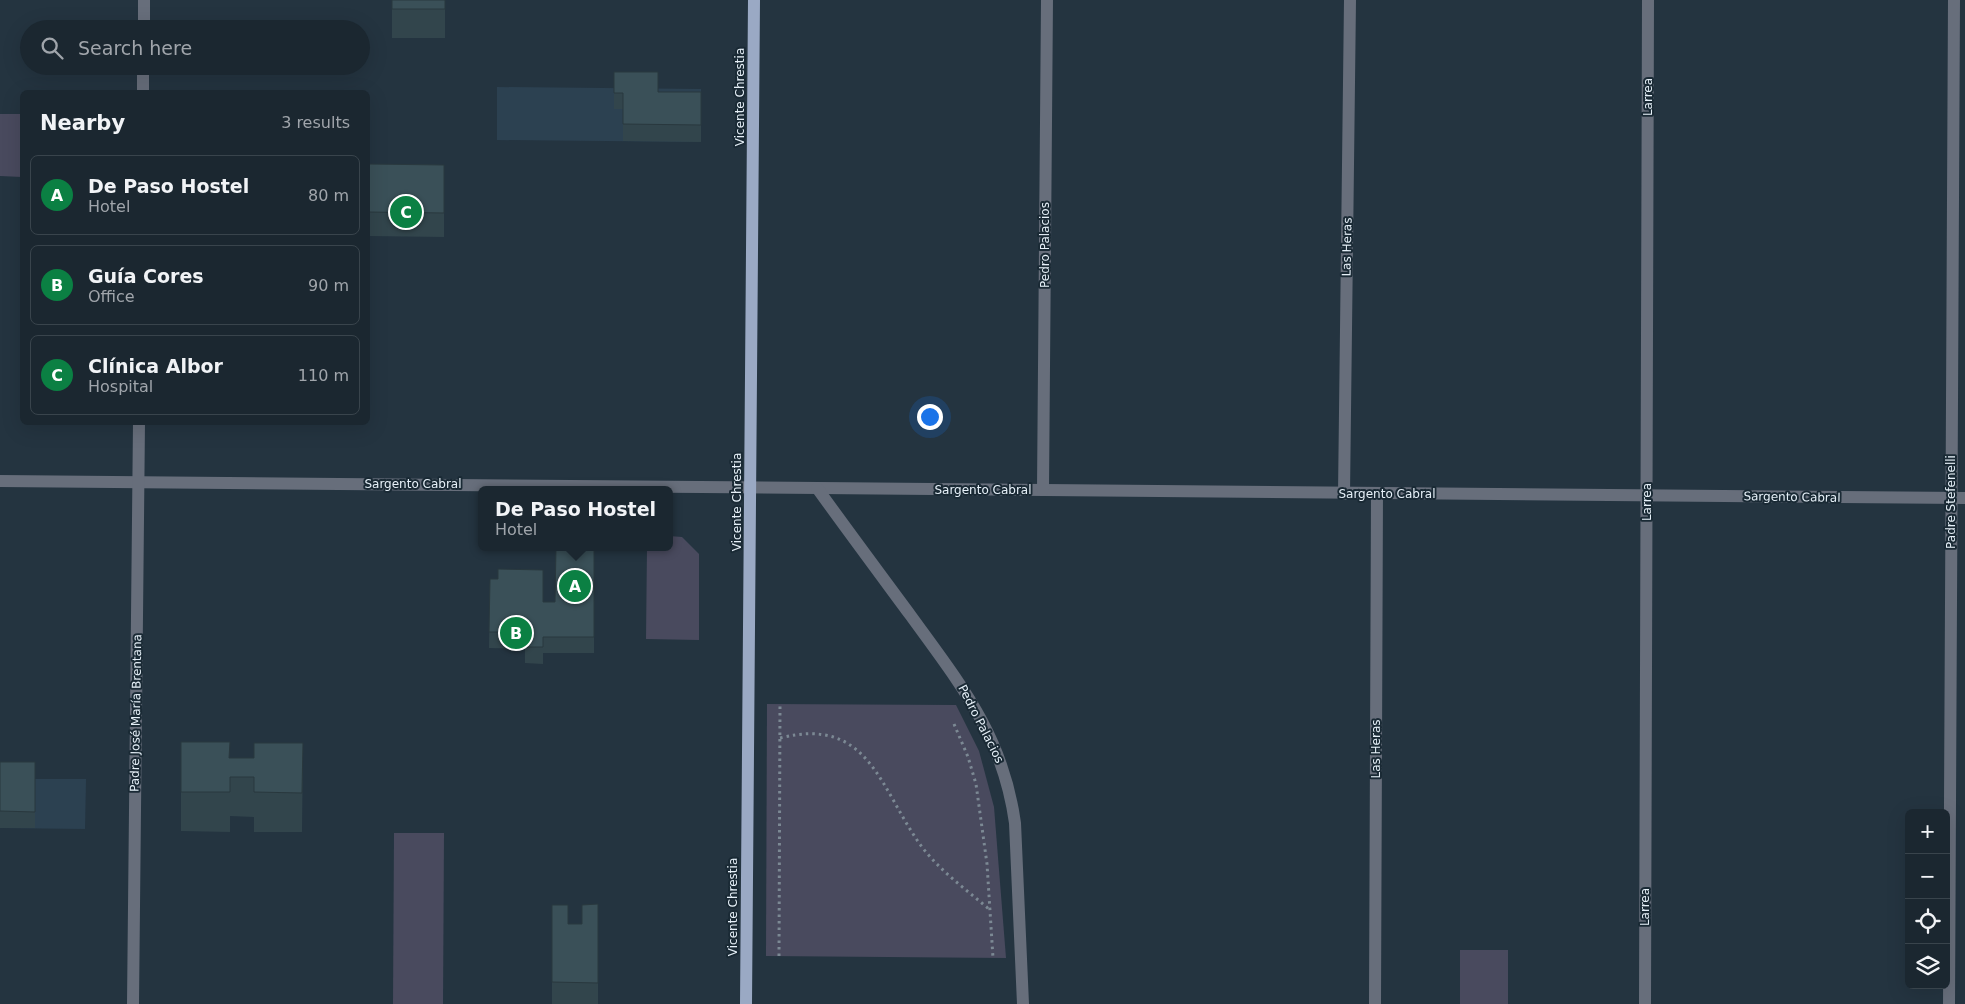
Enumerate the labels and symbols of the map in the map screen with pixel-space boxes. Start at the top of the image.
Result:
street label: Vicente Chrestia [733,48,747,146]
street label: Larrea [1641,78,1655,116]
pin: C [390,193,422,231]
street label: Pedro Palacios [1038,202,1052,288]
street label: Las Heras [1339,217,1355,277]
your location [917,404,943,430]
street label: Vicente Chrestia [730,453,744,551]
street label: Padre Stefenelli [1944,455,1958,549]
street label: Sargento Cabral [364,477,462,491]
street label: Sargento Cabral [934,483,1032,497]
street label: Larrea [1640,483,1654,521]
street label: Sargento Cabral [1338,487,1436,501]
street label: Sargento Cabral [1743,489,1841,505]
pin: A [559,567,591,605]
pin: B [500,614,532,652]
street label: Padre José María Brentana [128,634,144,792]
street label: Pedro Palacios [955,683,1007,765]
street label: Las Heras [1369,719,1383,779]
street label: Vicente Chrestia [726,858,740,956]
street label: Larrea [1638,888,1652,926]

